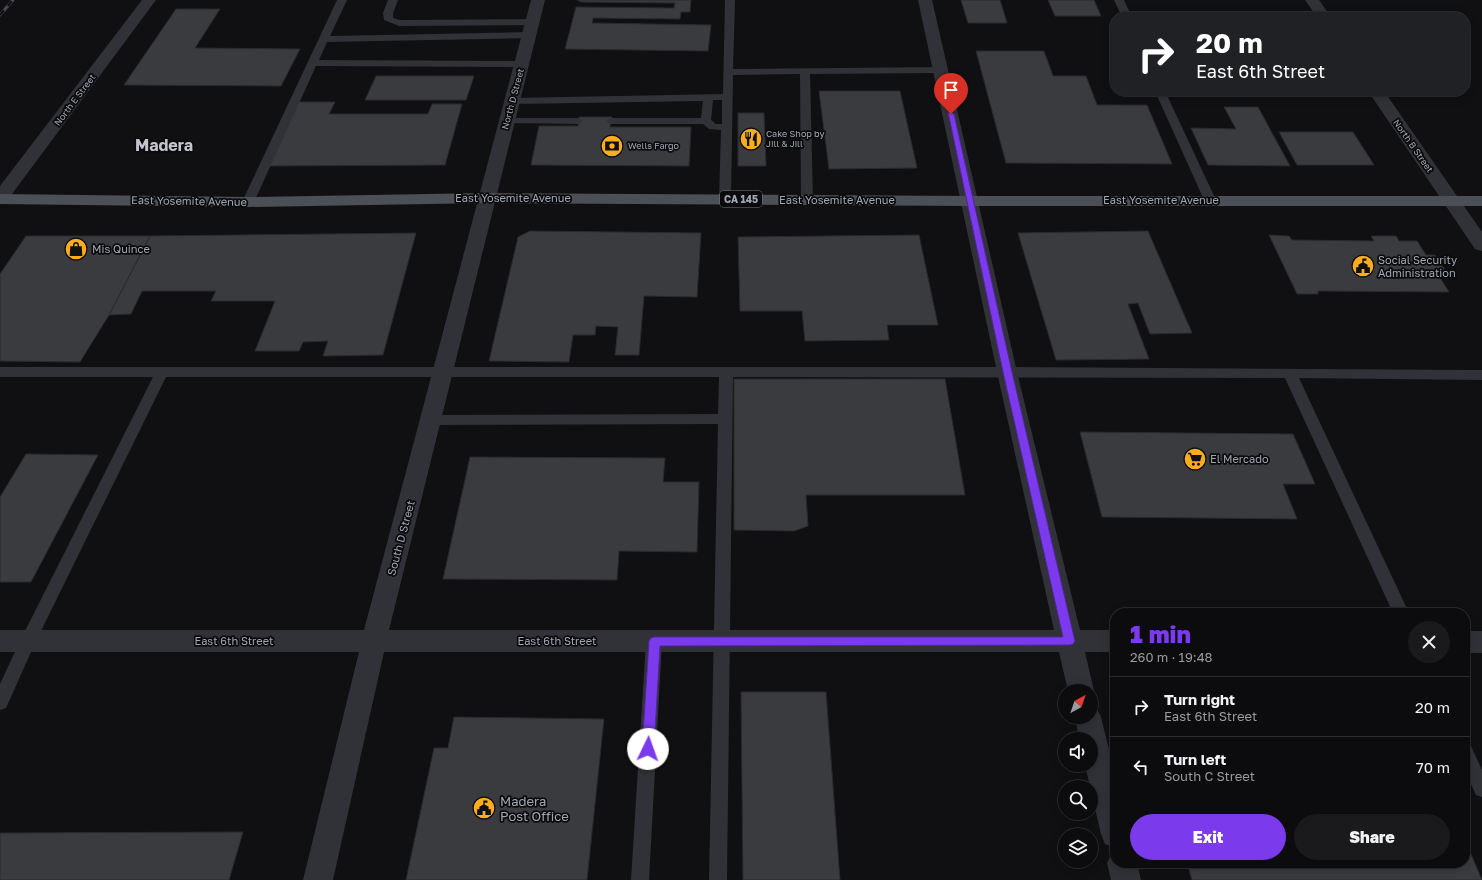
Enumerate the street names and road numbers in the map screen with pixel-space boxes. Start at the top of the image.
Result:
street label: North D Street [499,67,526,130]
street label: North E Street [52,71,98,128]
street label: North B Street [1391,117,1436,175]
street label: East Yosemite Avenue [455,191,571,204]
road number: CA 145 [720,191,762,207]
street label: East Yosemite Avenue [131,193,247,208]
street label: East Yosemite Avenue [779,193,895,206]
street label: East Yosemite Avenue [1103,193,1219,206]
street label: South D Street [384,499,417,577]
street label: East 6th Street [195,634,273,647]
street label: East 6th Street [518,634,596,647]

